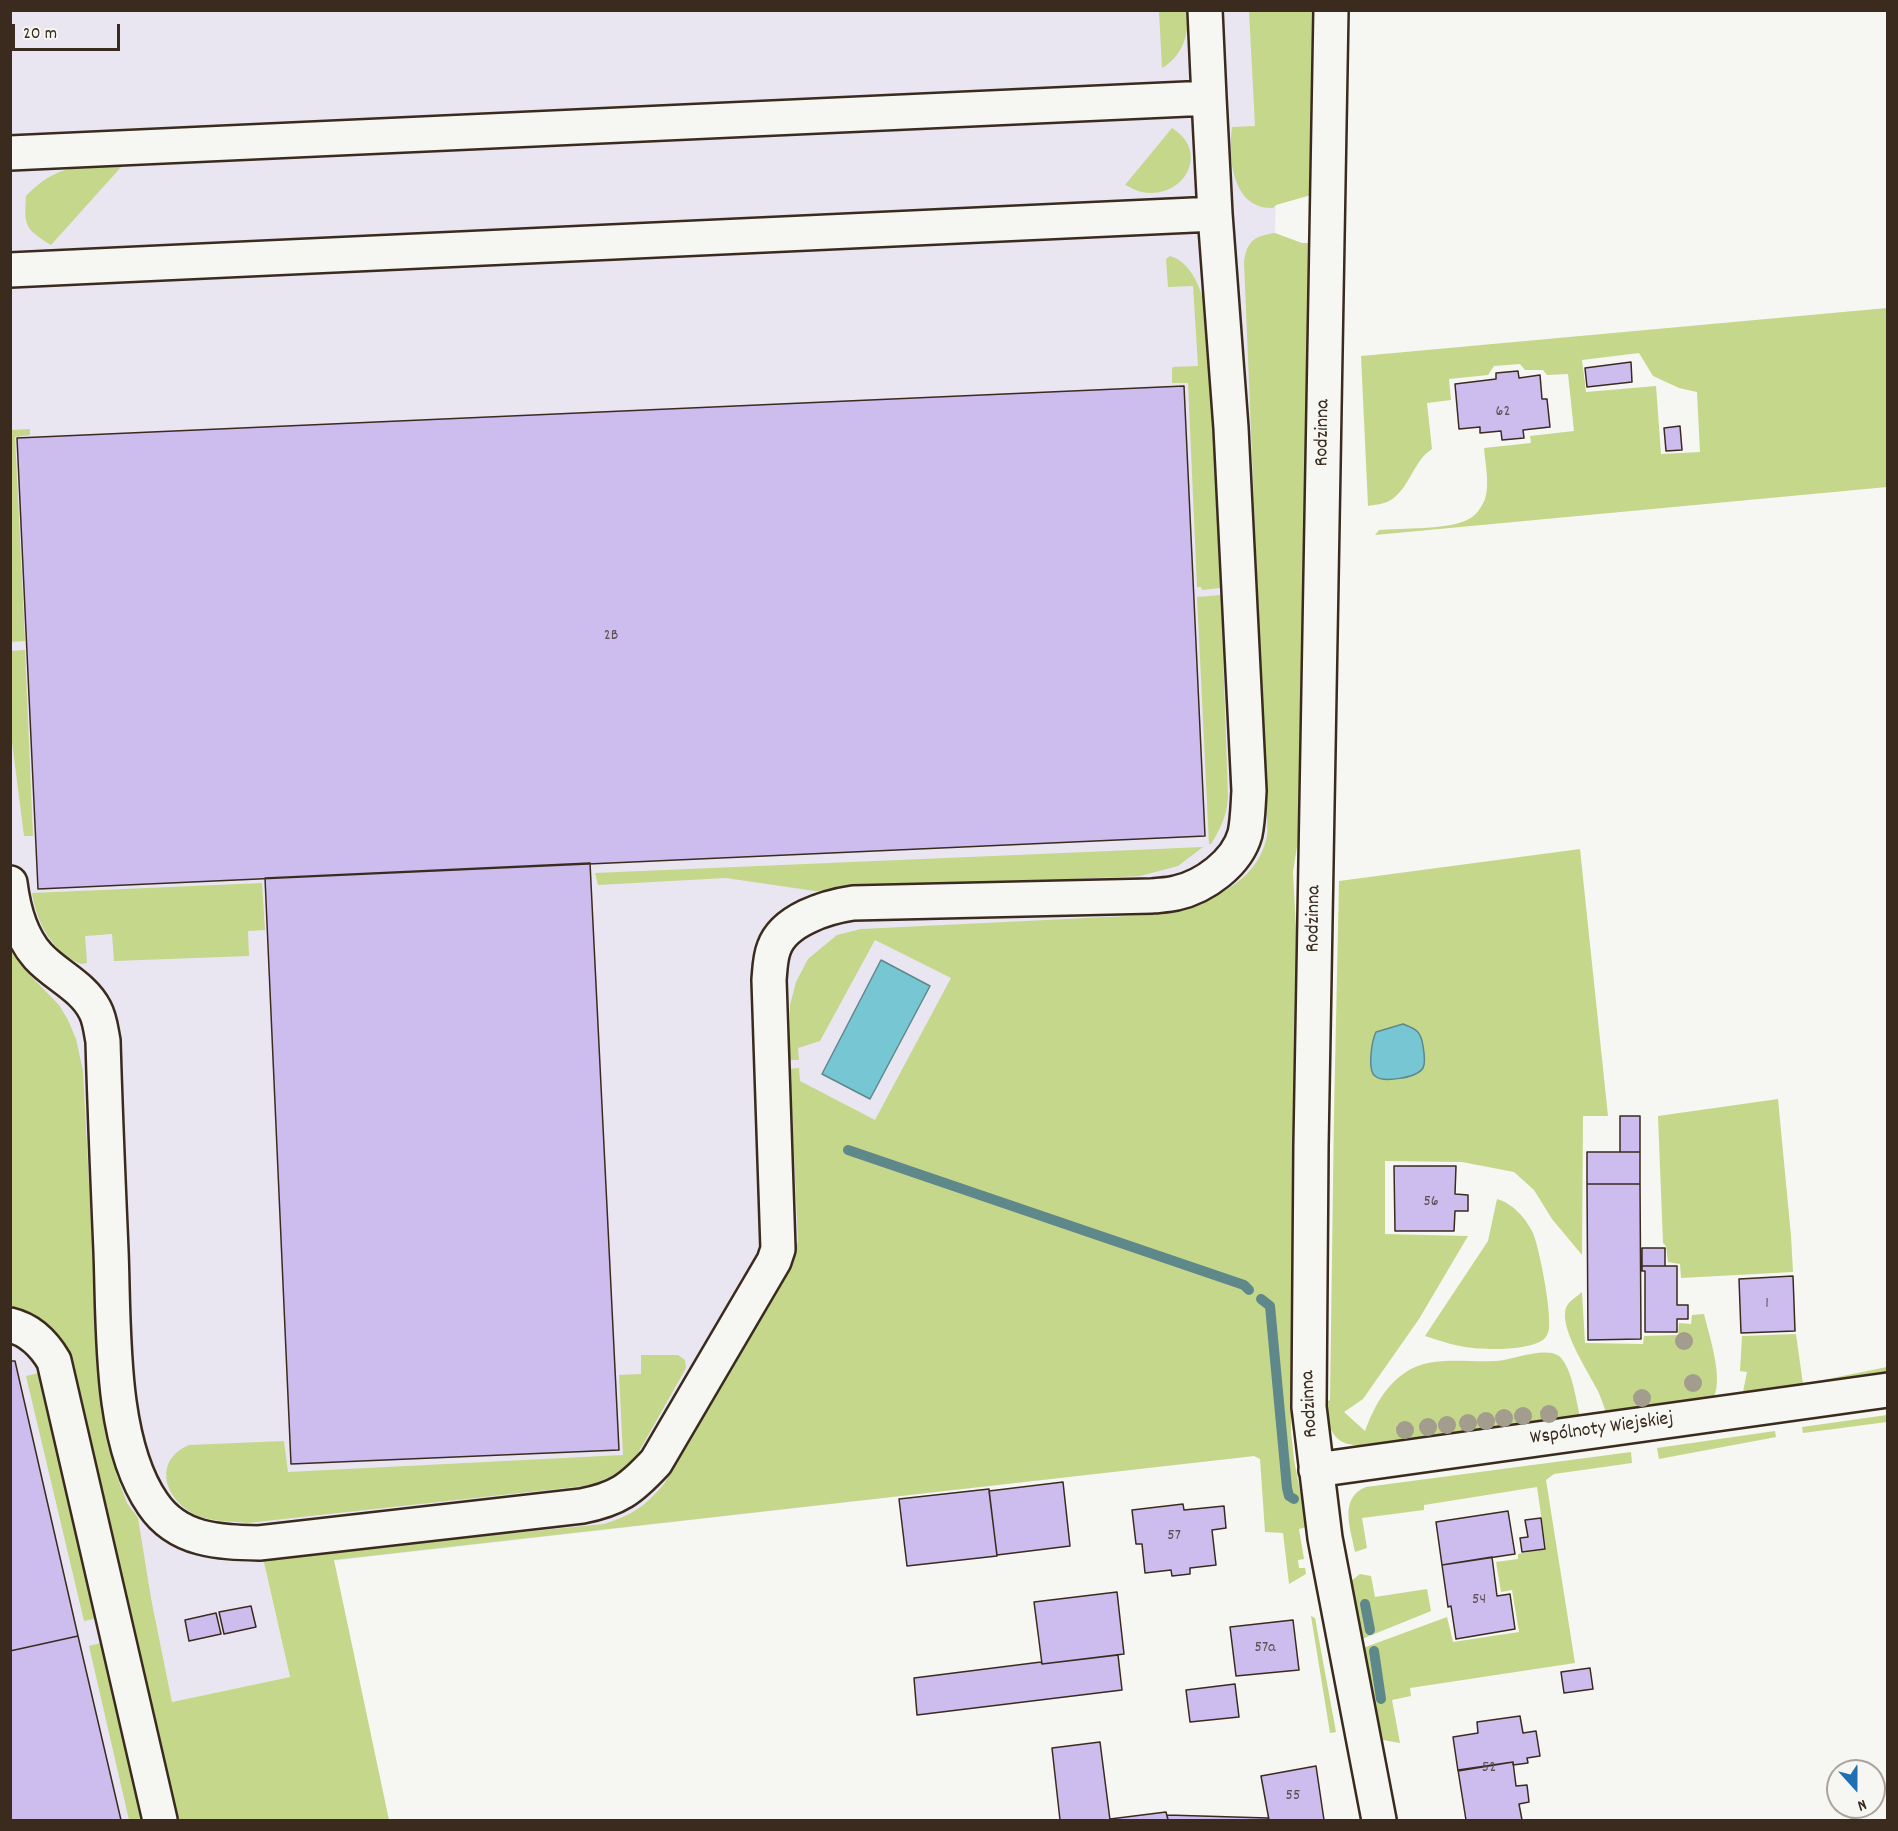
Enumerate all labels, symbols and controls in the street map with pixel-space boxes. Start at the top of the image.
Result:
scale bar [15,12,123,50]
text: 20 m [23,22,57,47]
street label: Rodzinna [1311,399,1337,467]
house number: 62 [1496,403,1510,423]
house number: 2B [604,627,618,647]
street label: Rodzinna [1302,885,1328,953]
house number: 56 [1423,1193,1439,1213]
house number: 1 [1765,1295,1769,1315]
street label: Rodzinna [1297,1370,1325,1438]
street label: Wspólnoty Wiejskiej [1529,1408,1675,1452]
house number: 57 [1167,1527,1181,1547]
house number: 54 [1472,1591,1486,1611]
house number: 57a [1254,1639,1276,1659]
house number: 52 [1482,1759,1496,1779]
north arrow [1826,1759,1886,1819]
house number: 55 [1286,1787,1300,1807]
text: N [1854,1792,1870,1817]

